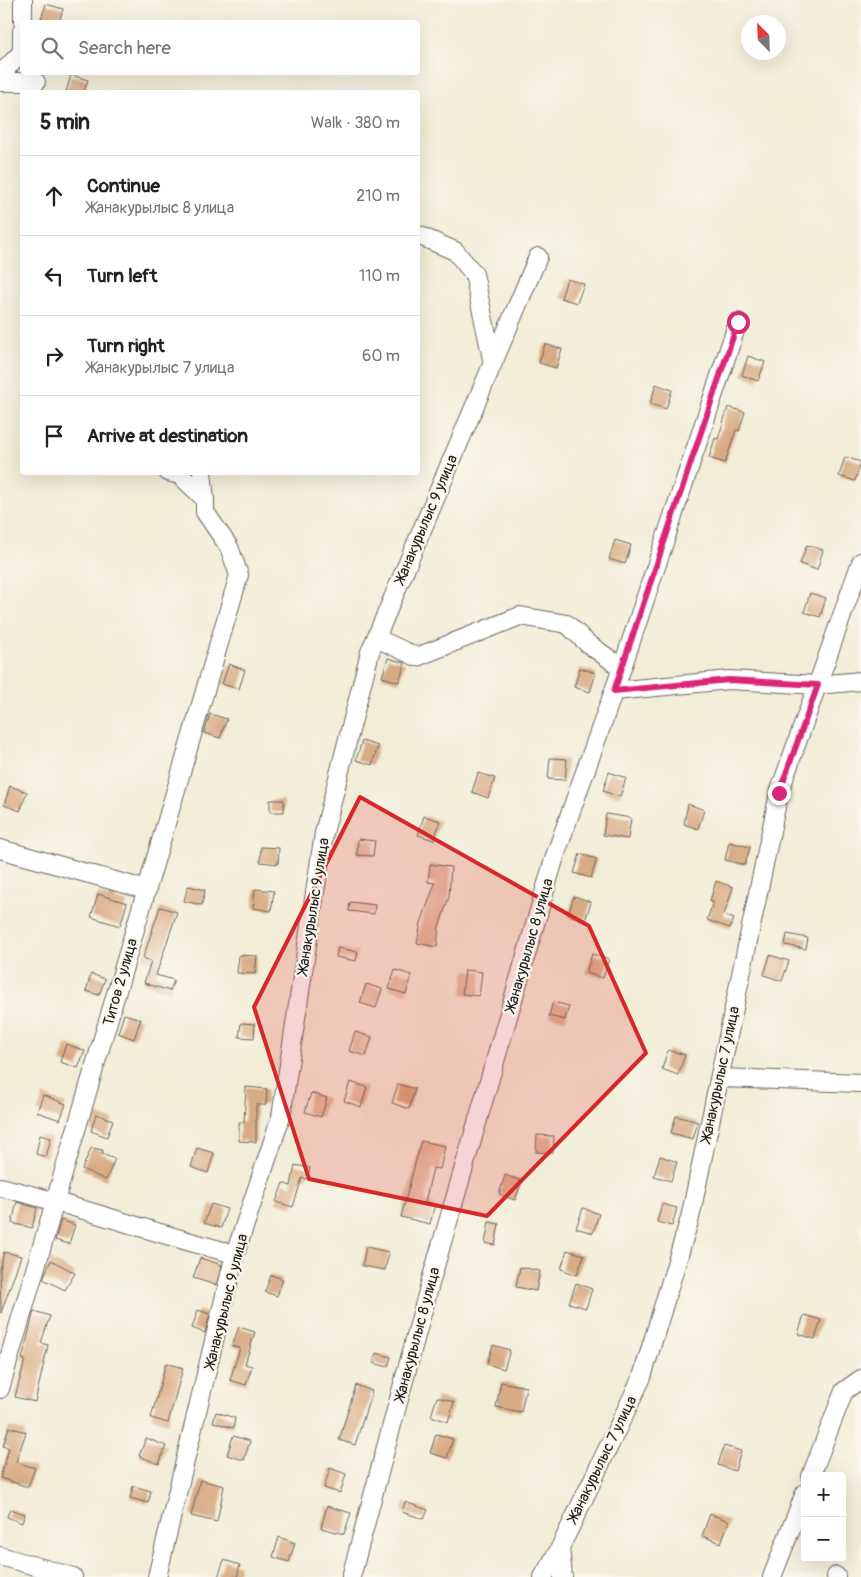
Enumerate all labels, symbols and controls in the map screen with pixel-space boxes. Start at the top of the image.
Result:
north arrow [741,15,786,60]
search box [20,20,420,75]
icon: search [38,34,66,62]
text: Search here [78,36,171,60]
text: 5 min [40,109,90,136]
text: Walk · 380 m [311,113,400,133]
text: Continue [87,174,160,198]
icon: ahead [40,182,68,210]
text: 210 m [356,186,400,206]
text: Жанакурылыс 8 улица [87,198,234,218]
icon: left [40,262,68,290]
text: Turn left [87,264,157,288]
text: 110 m [359,266,400,286]
route start [727,311,750,334]
text: Turn right [87,334,165,358]
icon: right [40,342,68,370]
text: 60 m [362,346,400,366]
text: Жанакурылыс 7 улица [87,358,234,378]
icon: arrive [40,422,68,450]
text: Arrive at destination [87,424,248,448]
street label: Жанакурылыс 9 улица [390,452,462,588]
route end [768,782,791,805]
street label: Жанакурылыс 9 улица [293,836,334,978]
street label: Жанакурылыс 8 улица [501,876,558,1016]
street label: Титов 2 улица [99,936,142,1028]
street label: Жанакурылыс 7 улица [696,1004,744,1146]
street label: Жанакурылыс 9 улица [200,1232,252,1372]
street label: Жанакурылыс 8 улица [390,1265,445,1405]
street label: Жанакурылыс 7 улица [563,1393,641,1527]
map controls [801,1472,846,1562]
button: + [801,1472,846,1517]
button: − [801,1517,846,1562]

